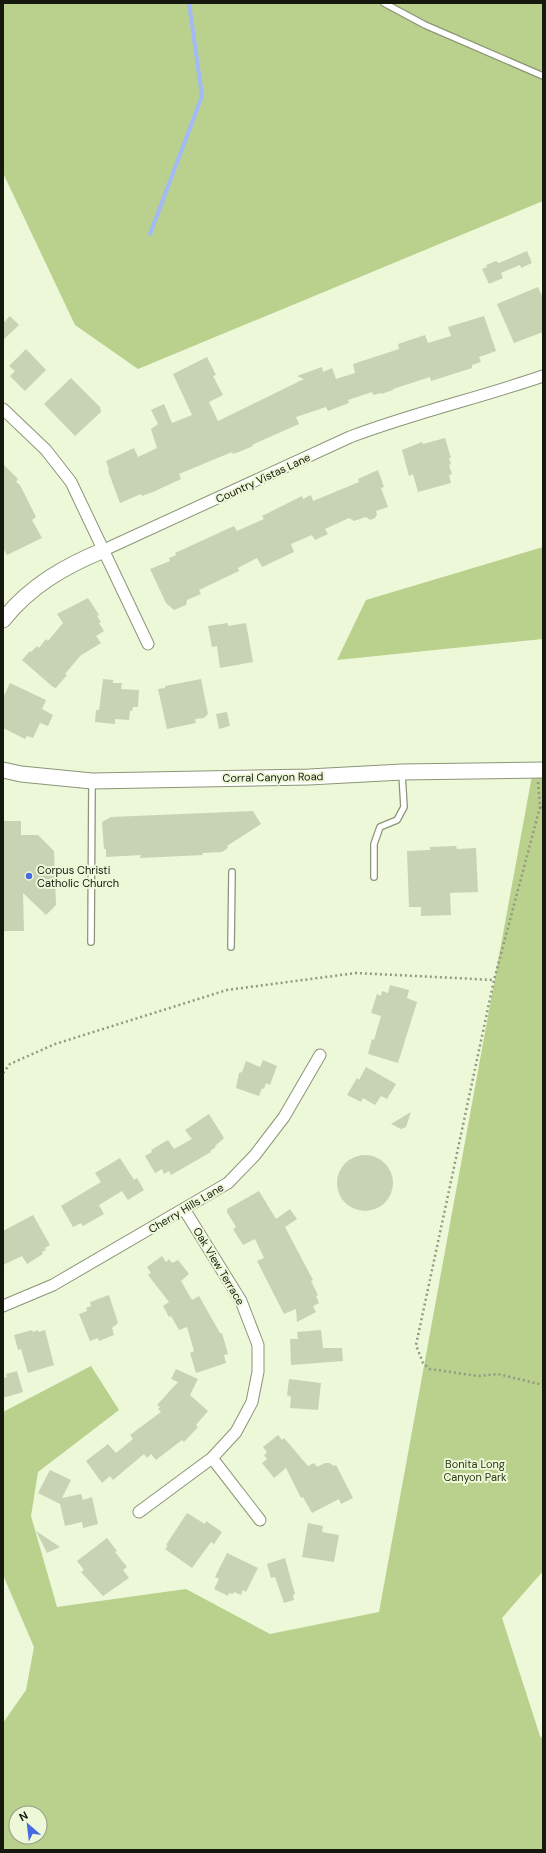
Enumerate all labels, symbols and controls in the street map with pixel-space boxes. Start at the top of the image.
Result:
street label: Country Vistas Lane [213,450,313,506]
street label: Corral Canyon Road [222,769,324,785]
place label: Corpus Christi Catholic Church [37,863,119,890]
marker: Corpus Christi Catholic Church [24,871,34,881]
street label: Cherry Hills Lane [146,1180,226,1236]
street label: Oak View Terrace [190,1224,248,1308]
park label: Bonita Long Canyon Park [443,1457,507,1484]
north arrow [8,1805,48,1845]
text: N [16,1808,30,1824]

